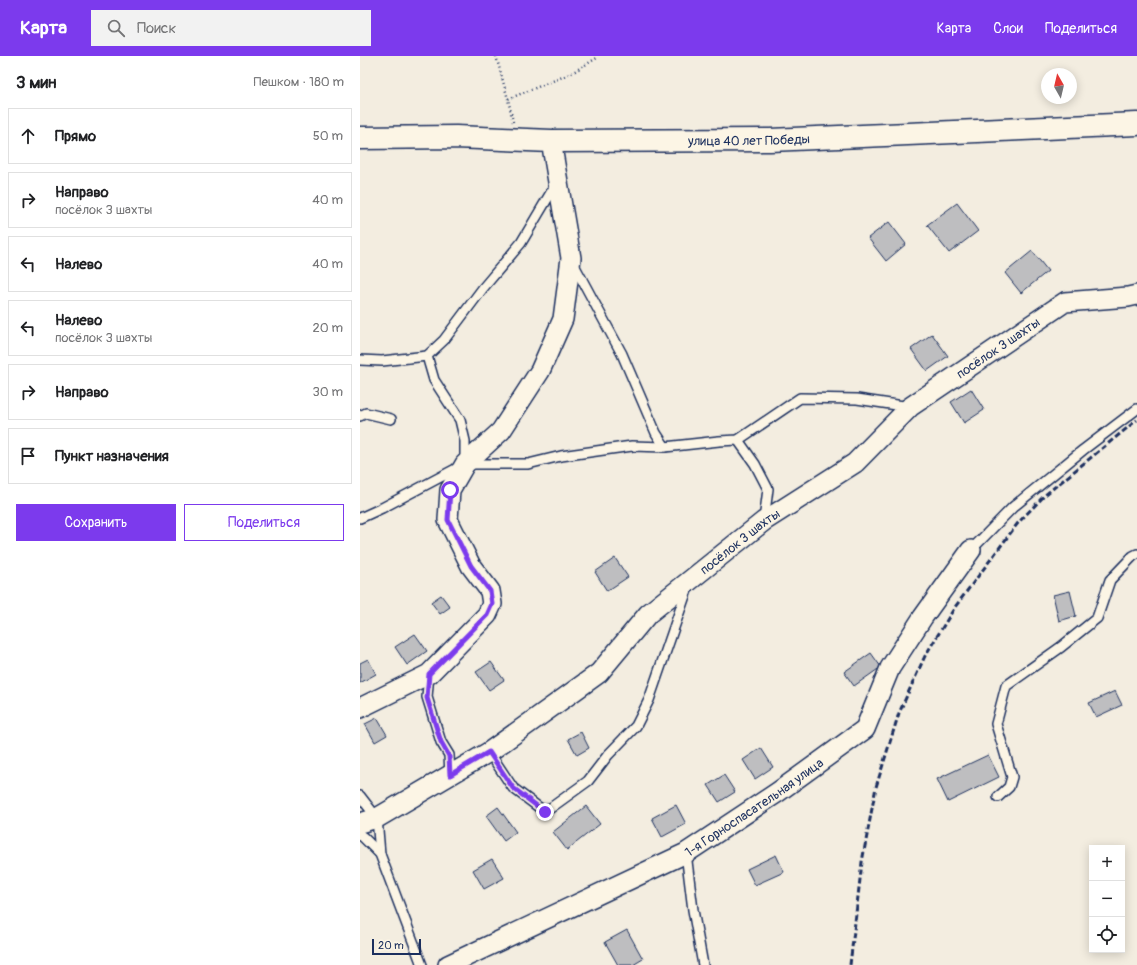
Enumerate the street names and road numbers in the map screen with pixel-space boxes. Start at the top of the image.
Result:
street label: улица 40 лет Победы [687,131,810,149]
street label: посёлок 3 шахты [954,314,1043,382]
street label: посёлок 3 шахты [697,506,783,578]
street label: 1-я Горноспасательная улица [682,755,827,861]

